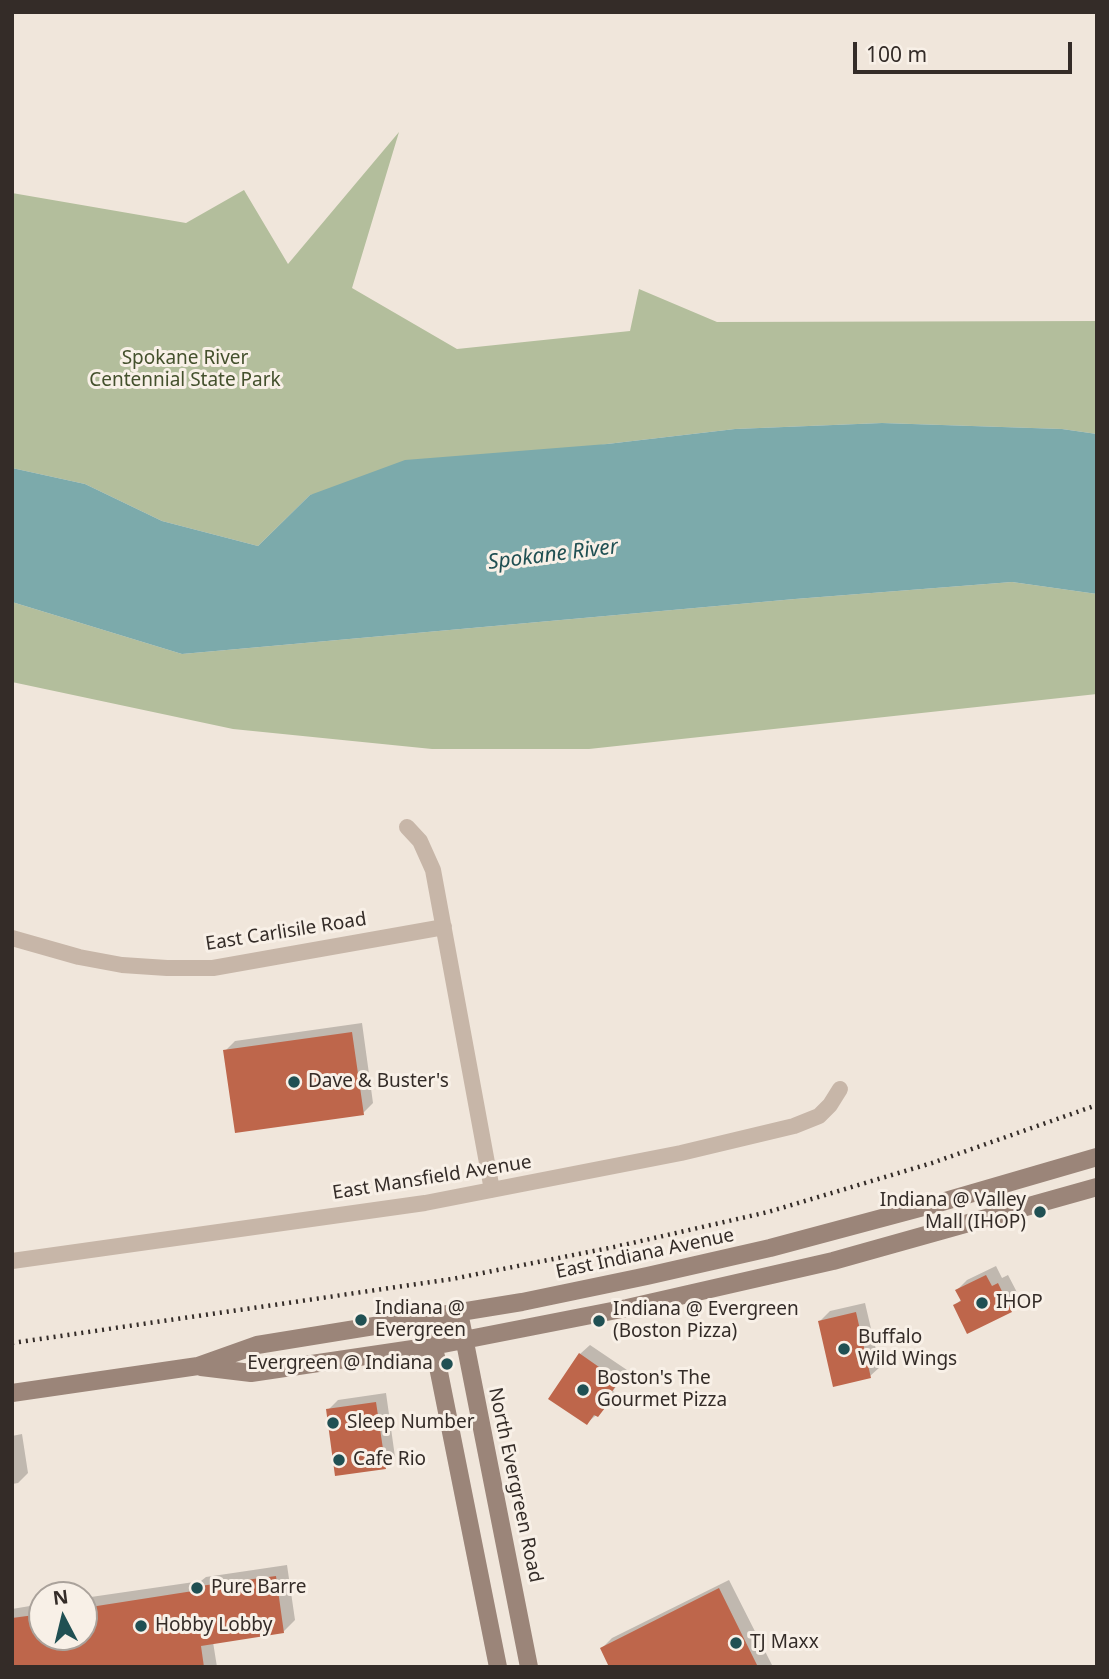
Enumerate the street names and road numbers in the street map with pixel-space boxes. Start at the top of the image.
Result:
street label: East Carlisile Road [204,908,368,956]
street label: East Mansfield Avenue [331,1151,533,1205]
street label: East Indiana Avenue [554,1224,736,1284]
street label: North Evergreen Road [483,1385,547,1585]

